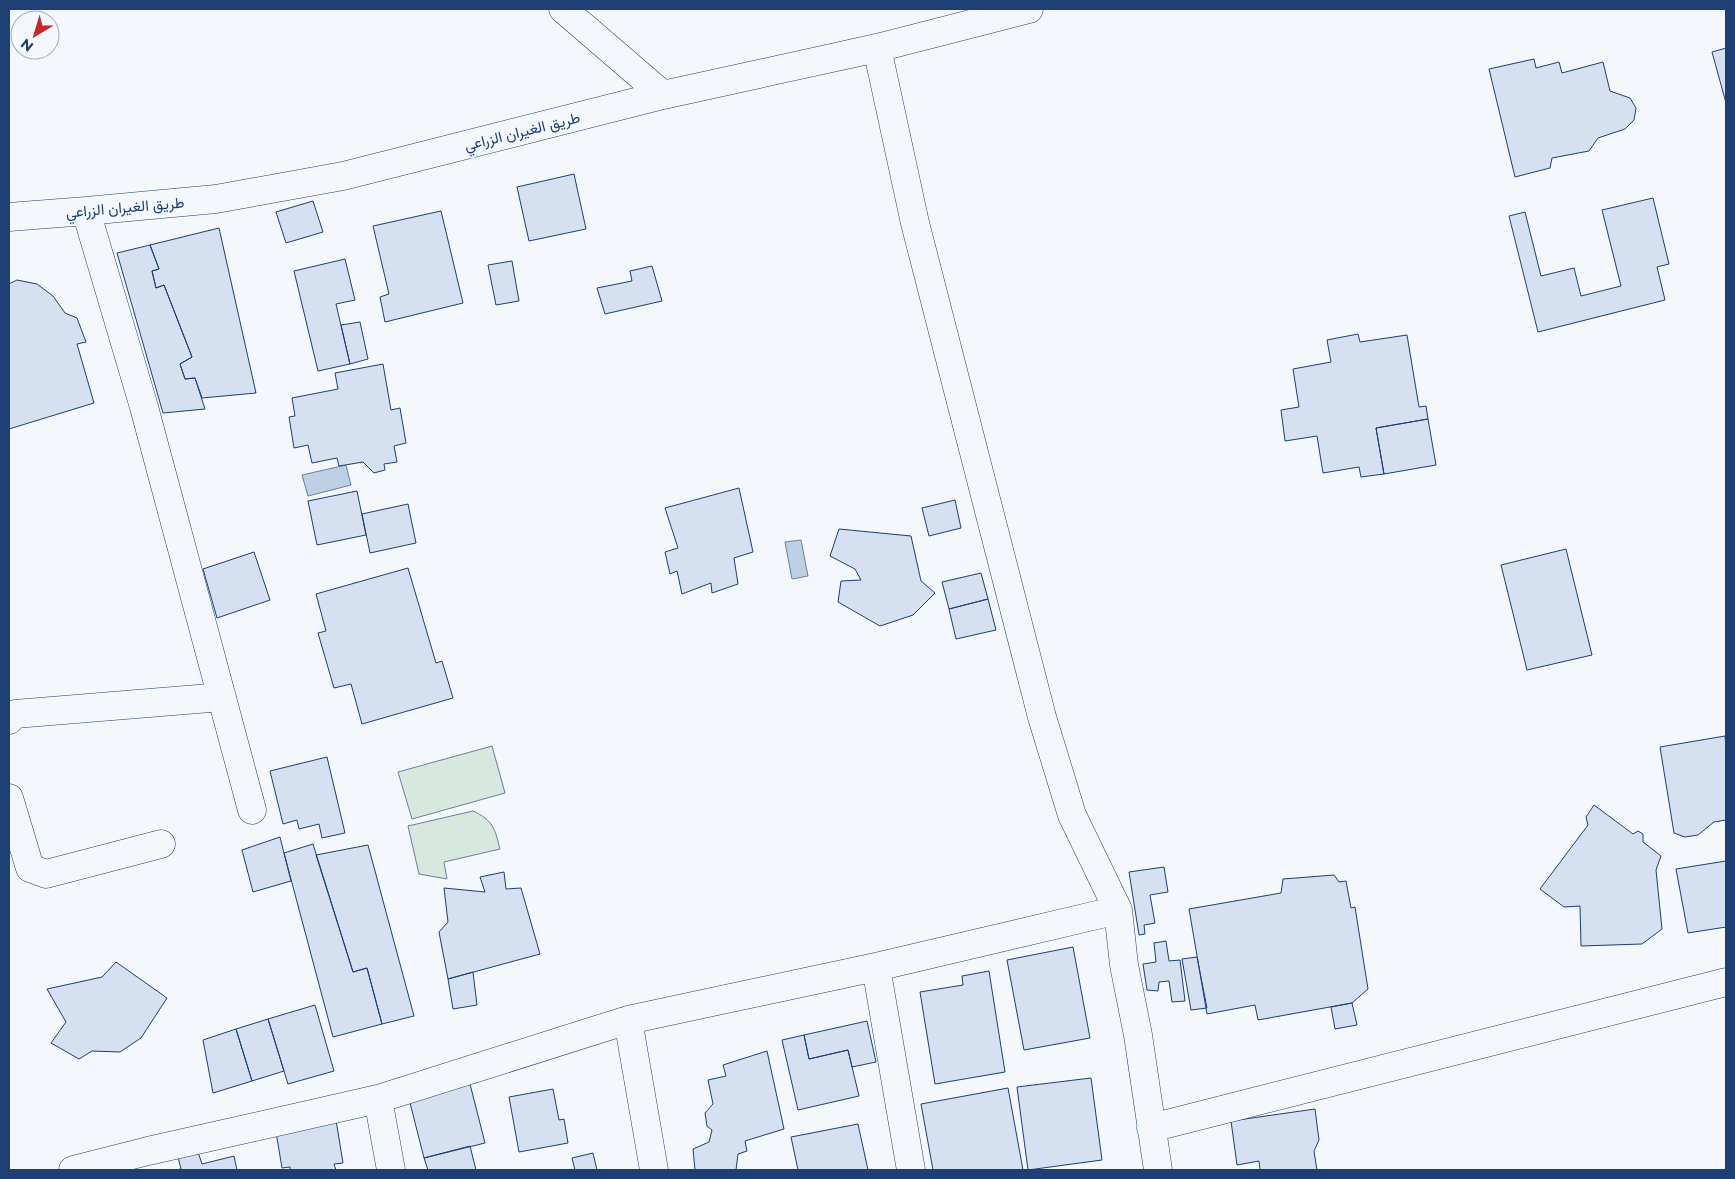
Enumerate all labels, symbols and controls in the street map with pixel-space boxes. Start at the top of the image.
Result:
north arrow [10,10,60,60]
text: N [17,35,37,56]
street label: طريق الغيران الزراعي [462,107,583,158]
street label: طريق الغيران الزراعي [65,192,186,226]

